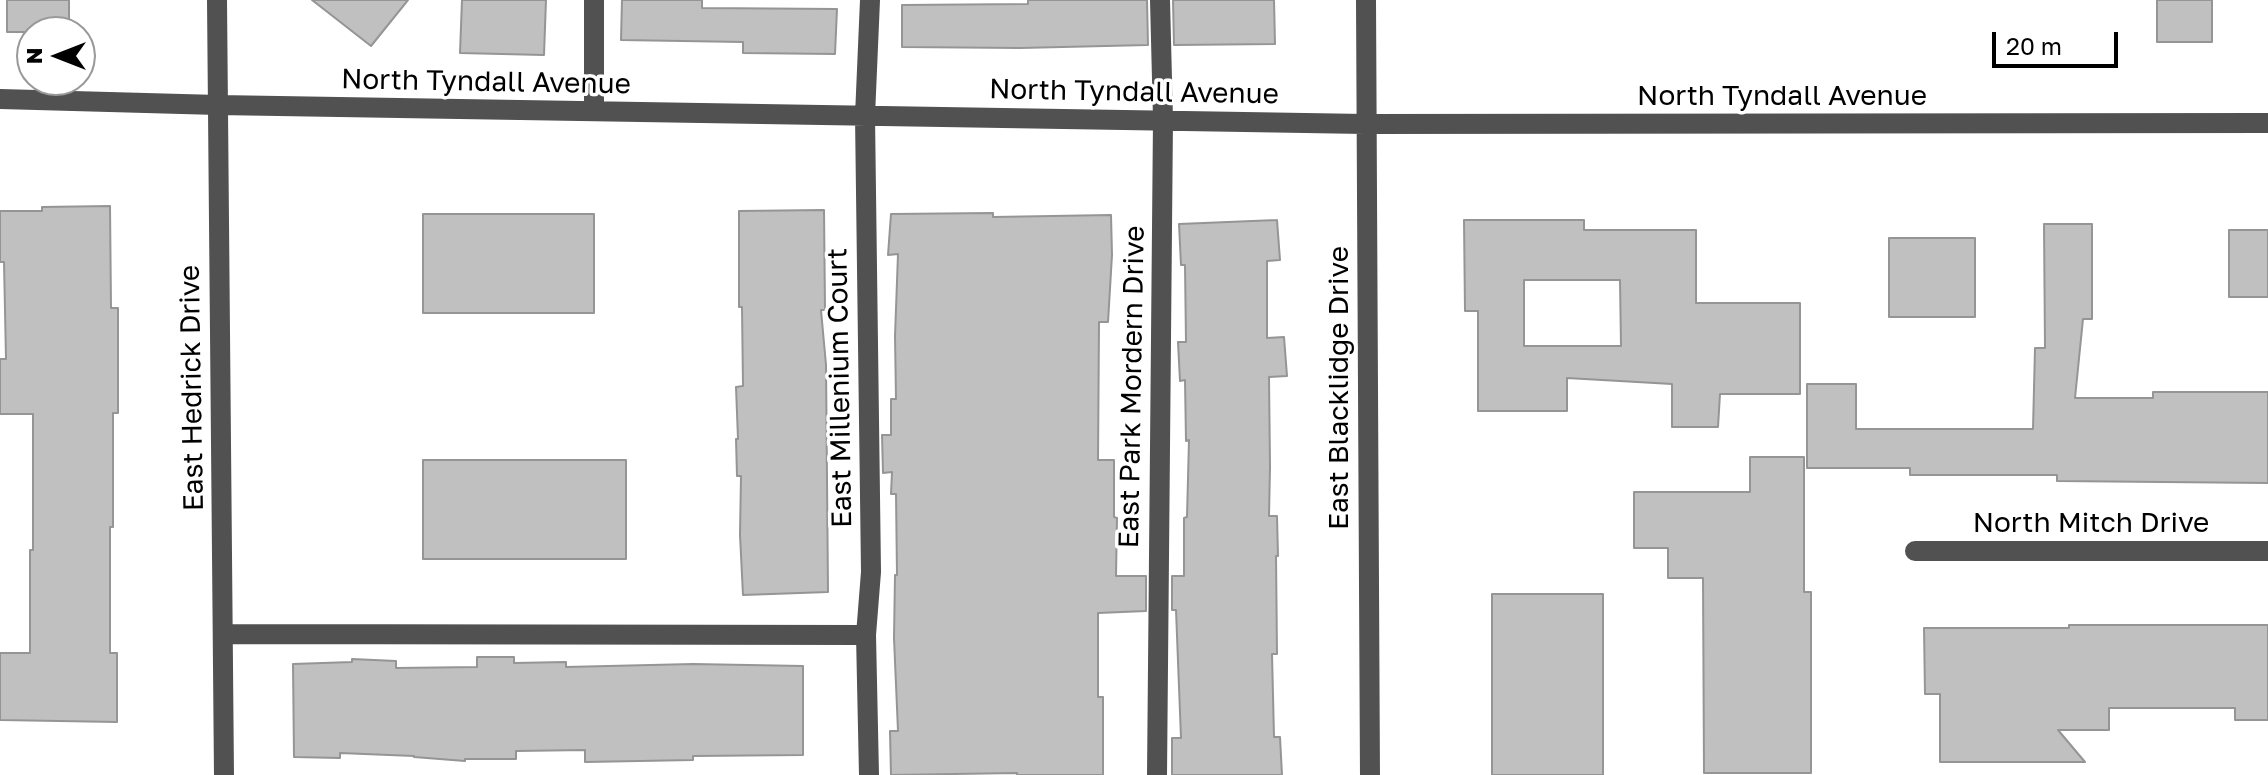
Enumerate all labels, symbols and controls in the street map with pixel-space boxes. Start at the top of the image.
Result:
north arrow [16,16,96,96]
scale bar [1996,16,2122,66]
text: 20 m [2006,31,2062,60]
text: N [20,48,47,64]
street label: North Tyndall Avenue [341,63,631,101]
street label: North Tyndall Avenue [989,73,1279,111]
street label: North Tyndall Avenue [1637,79,1927,113]
street label: East Park Mordern Drive [1112,225,1152,549]
street label: East Blacklidge Drive [1322,246,1356,530]
street label: East Millenium Court [821,248,859,528]
street label: East Hedrick Drive [173,265,211,511]
street label: North Mitch Drive [1973,506,2209,540]

